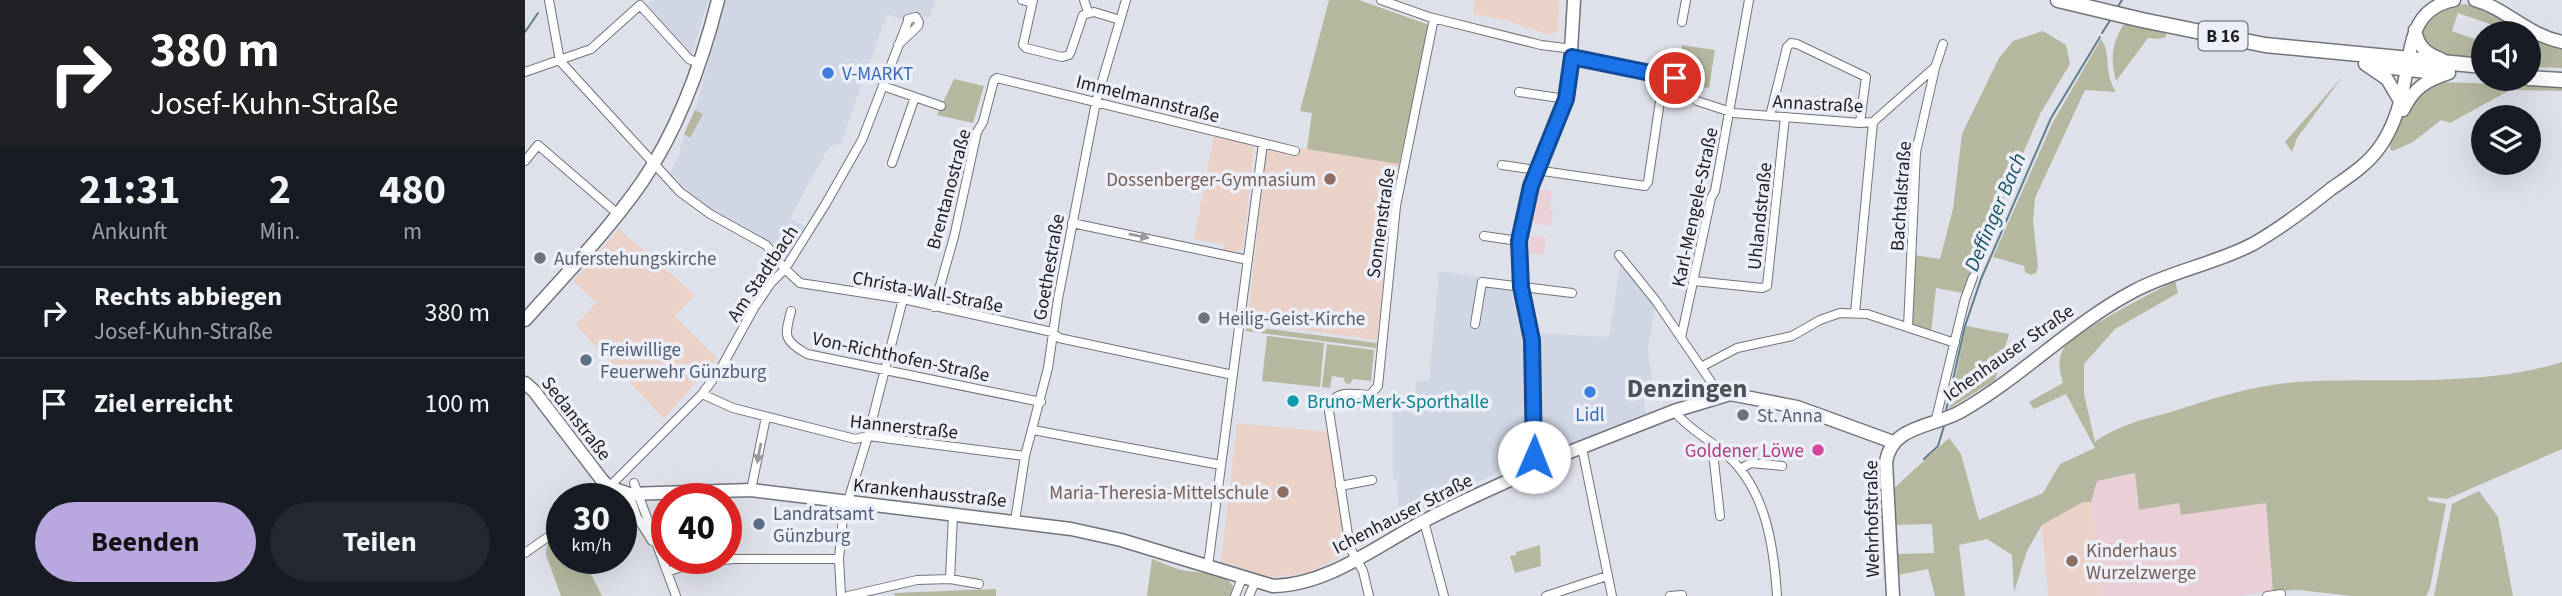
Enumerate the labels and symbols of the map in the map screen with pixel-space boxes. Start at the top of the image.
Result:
road number: B 16 [2199,22,2247,51]
pin [1645,48,1705,108]
place label: V-MARKT [842,61,913,88]
marker: V-MARKT [820,65,836,81]
street label: Immelmannstraße [1073,69,1222,130]
street label: Annastraße [1772,89,1864,120]
street label: Karl-Mengele-Straße [1665,125,1726,290]
street label: Brentanostraße [920,126,979,253]
street label: Bachtalstraße [1884,140,1919,252]
water label: Deffinger Bach [1957,148,2033,276]
street label: Uhlandstraße [1741,161,1780,271]
street label: Sonnenstraße [1360,166,1403,280]
place label: Dossenberger-Gymnasium [1106,167,1316,194]
marker: Dossenberger-Gymnasium [1322,171,1338,187]
street label: Goethestraße [1027,212,1072,323]
street label: Am Stadtbach [721,220,805,327]
one-way arrow [1128,231,1150,242]
place label: Auferstehungskirche [554,246,717,273]
marker: Auferstehungskirche [532,250,548,266]
street label: Christa-Wall-Straße [850,265,1005,320]
street label: Ichenhauser Straße [1938,298,2080,408]
place label: Heilig-Geist-Kirche [1218,306,1365,333]
marker: Heilig-Geist-Kirche [1196,310,1212,326]
street label: Von-Richthofen-Straße [810,325,992,389]
place label: Freiwillige Feuerwehr Günzburg [600,337,767,386]
marker: Freiwillige Feuerwehr Günzburg [578,352,594,368]
district label: Denzingen [1627,370,1747,407]
street label: Sedanstraße [534,371,617,467]
marker: Lidl [1582,384,1598,400]
place label: Bruno-Merk-Sporthalle [1307,389,1489,416]
marker: Bruno-Merk-Sporthalle [1285,393,1301,409]
place label: Lidl [1575,402,1605,429]
place label: St. Anna [1757,403,1822,430]
marker: St. Anna [1735,407,1751,423]
street label: Hannerstraße [848,408,959,447]
position arrow [1497,420,1571,494]
place label: Goldener Löwe [1685,438,1804,465]
marker: Goldener Löwe [1810,442,1826,458]
one-way arrow [753,443,764,465]
street label: Wehrhofstraße [1858,460,1887,578]
street label: Ichenhauser Straße [1328,467,1477,561]
street label: Krankenhausstraße [852,472,1008,515]
place label: Maria-Theresia-Mittelschule [1049,480,1269,507]
speed limit sign: 40 [651,483,742,574]
marker: Maria-Theresia-Mittelschule [1275,484,1291,500]
place label: Landratsamt Günzburg [773,501,875,550]
marker: Landratsamt Günzburg [751,516,767,532]
place label: Kinderhaus Wurzelzwerge [2086,538,2196,587]
marker: Kinderhaus Wurzelzwerge [2064,553,2080,569]

